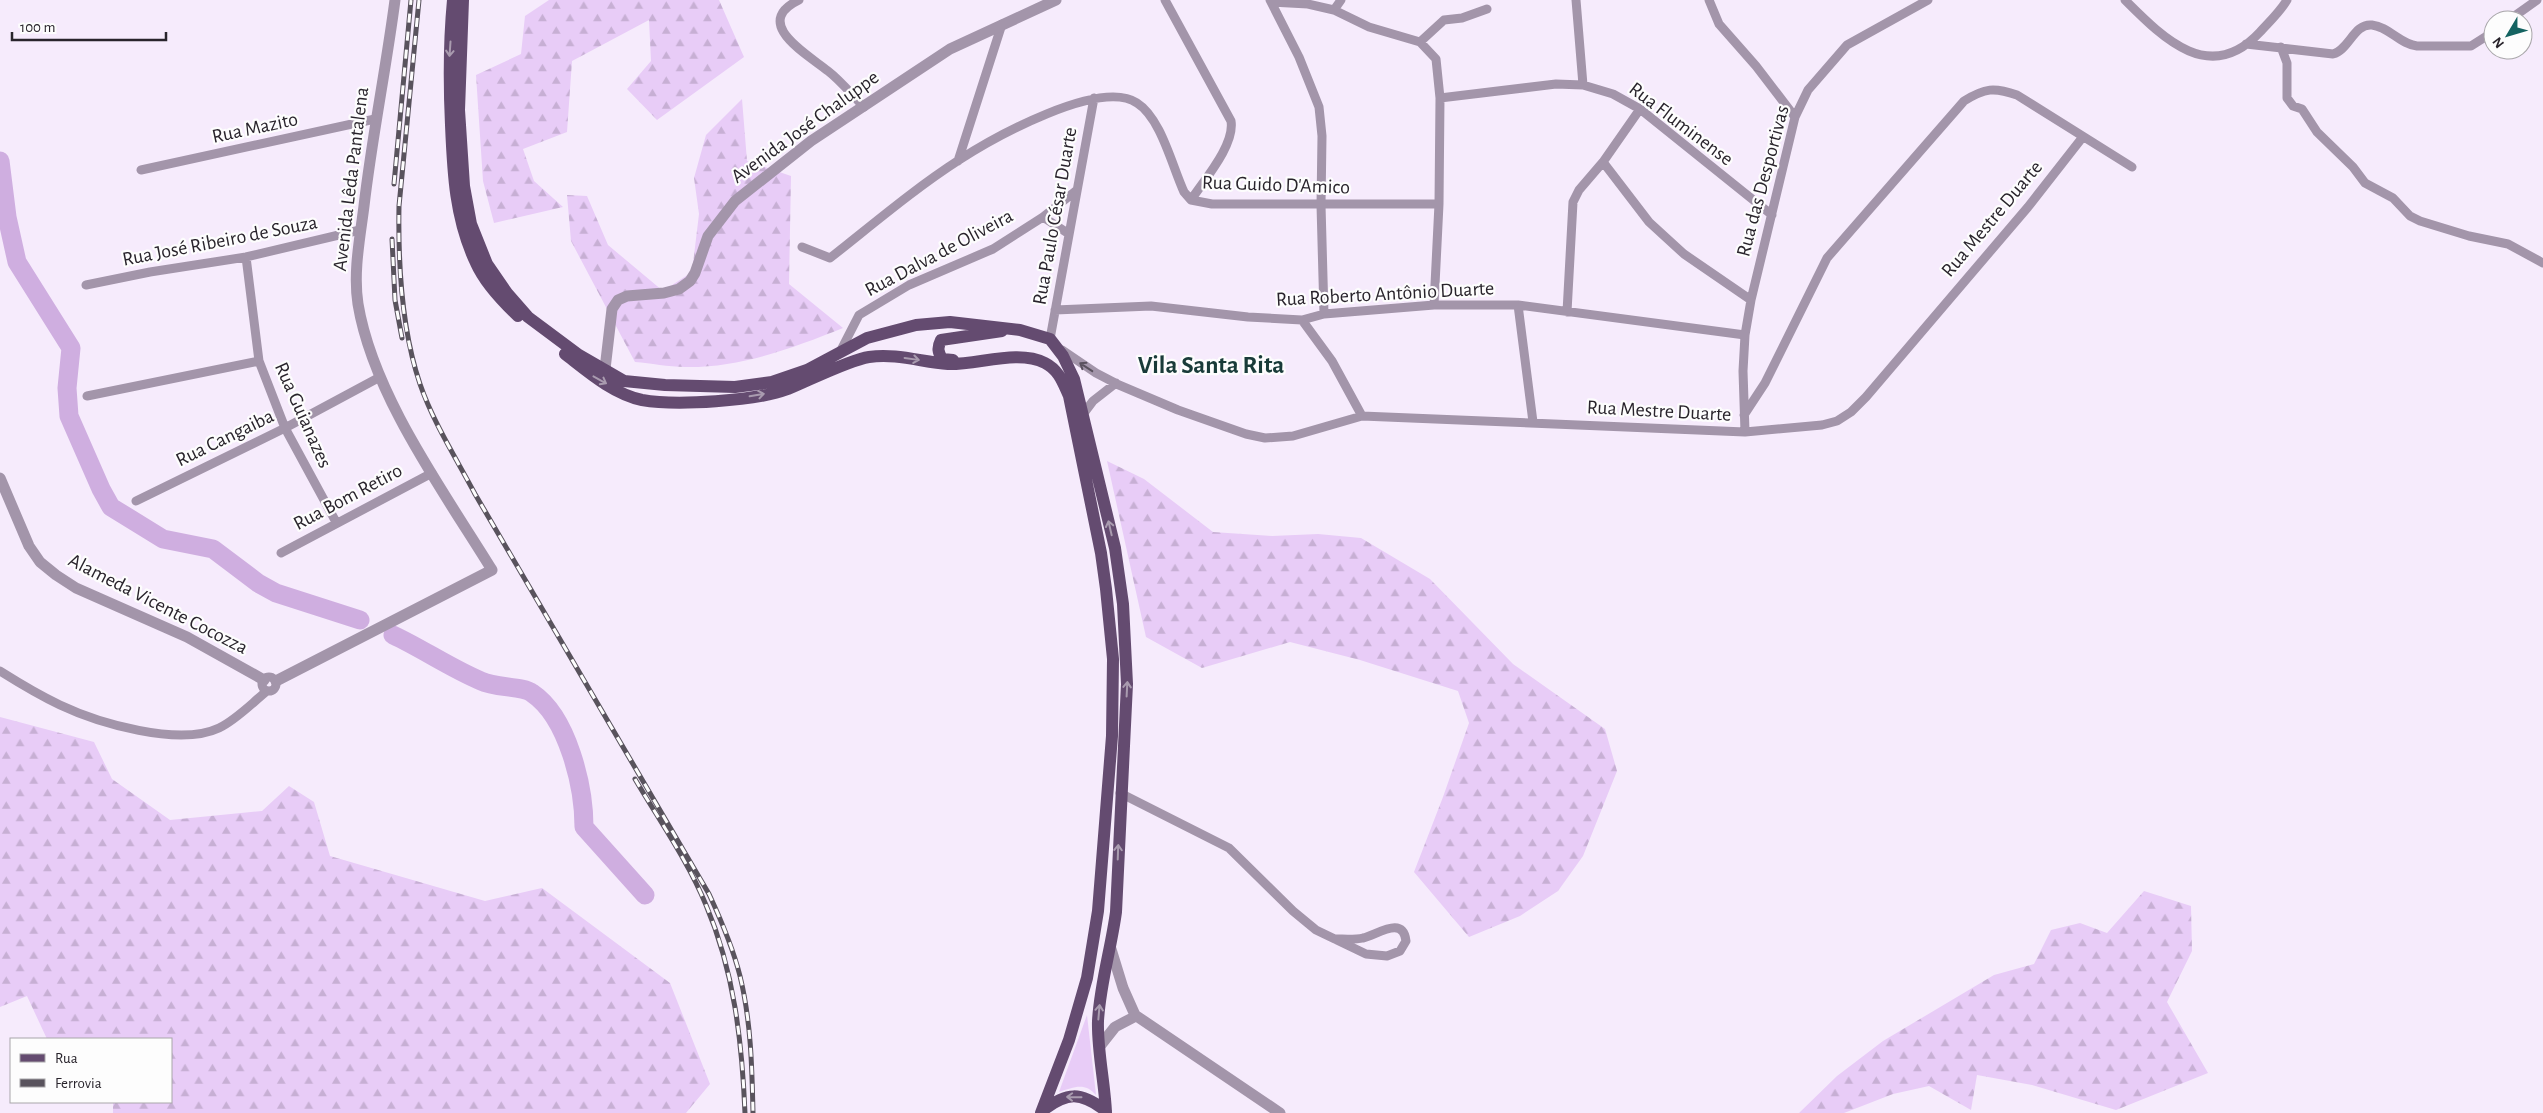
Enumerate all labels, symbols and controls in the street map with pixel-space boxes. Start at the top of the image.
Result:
scale bar [12,10,166,42]
north arrow [2483,10,2533,60]
text: 100 m [20,20,55,35]
text: N [2490,34,2507,51]
one-way arrow [445,40,454,56]
street label: Avenida José Chaluppe [728,67,882,187]
street label: Rua Fluminense [1625,79,1737,169]
street label: Avenida Lêda Pantalena [330,86,372,272]
street label: Rua das Desportivas [1733,103,1793,259]
street label: Rua Mazito [210,109,300,147]
street label: Rua Paulo César Duarte [1030,126,1080,306]
street label: Rua Mestre Duarte [1938,157,2046,281]
street label: Rua Guido D'Amico [1202,172,1350,198]
street label: Rua Dalva de Oliveira [862,206,1016,300]
street label: Rua José Ribeiro de Souza [121,212,319,270]
street label: Rua Roberto Antônio Duarte [1275,278,1495,310]
district label: Vila Santa Rita [1138,353,1284,378]
one-way arrow [904,354,920,364]
street label: Rua Guianazes [271,359,335,471]
one-way arrow [1079,362,1093,373]
one-way arrow [592,375,606,385]
one-way arrow [749,390,765,400]
street label: Rua Mestre Duarte [1586,397,1732,425]
street label: Rua Cangaiba [173,406,277,470]
street label: Rua Bom Retiro [290,460,406,534]
one-way arrow [1105,521,1114,537]
street label: Alameda Vicente Cocozza [65,550,251,658]
one-way arrow [1122,682,1131,698]
one-way arrow [1114,844,1123,860]
one-way arrow [1094,1005,1104,1021]
legend [10,1038,172,1103]
text: Rua [55,1051,78,1066]
text: Ferrovia [55,1076,102,1091]
one-way arrow [1066,1092,1082,1101]

